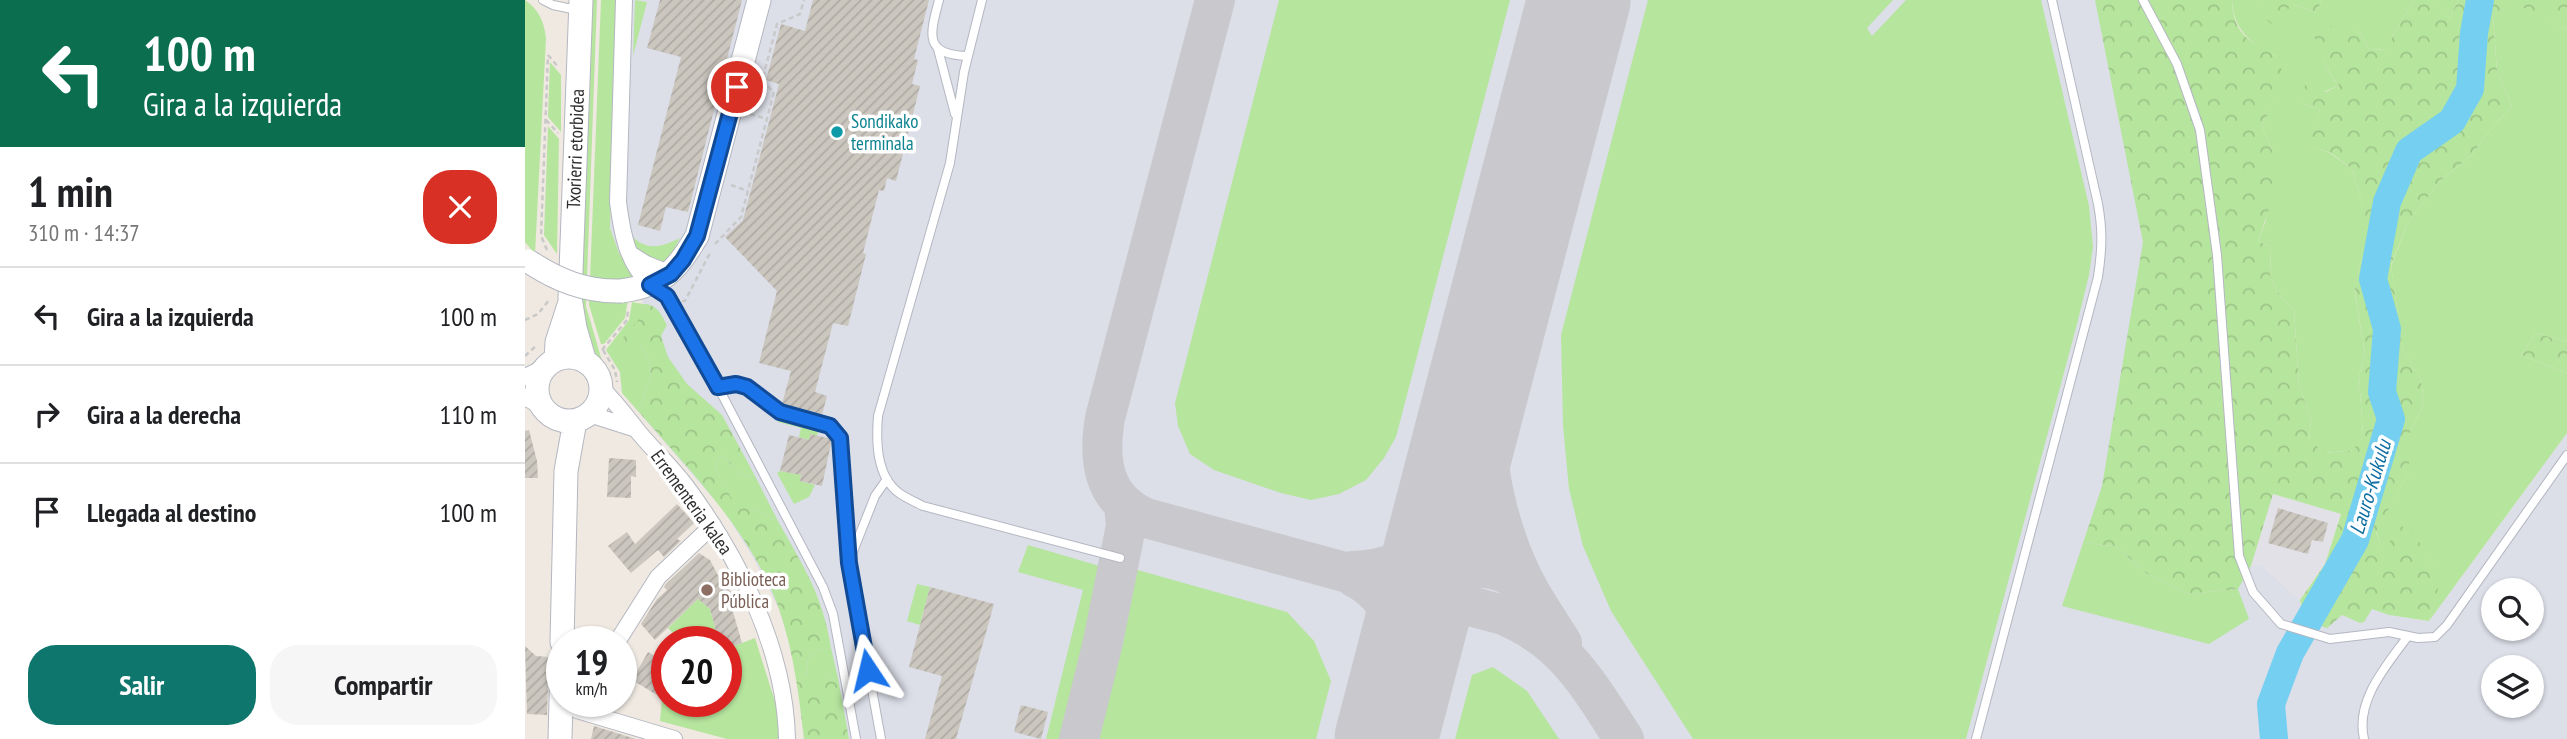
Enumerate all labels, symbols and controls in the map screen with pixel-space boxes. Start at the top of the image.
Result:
text: 100 m [143,21,256,85]
icon: left [28,28,119,119]
pin [707,57,767,117]
icon: arrive [718,68,756,106]
text: Gira a la izquierda [143,83,342,125]
street label: Txorierri etorbidea [561,88,589,210]
place label: Sondikako terminala [851,109,918,155]
marker: Sondikako terminala [829,124,845,140]
text: 1 min [28,164,113,219]
button: close [423,170,497,244]
text: 310 m · 14:37 [28,218,140,247]
icon: left [28,297,66,335]
text: Gira a la izquierda [87,300,254,333]
text: 100 m [439,300,497,333]
icon: right [28,395,66,433]
text: Gira a la derecha [87,398,241,431]
text: 110 m [439,398,497,431]
water label: Lauro-Kukulu [2343,435,2398,537]
street label: Errementeria kalea [646,445,738,559]
icon: arrive [28,493,66,531]
text: Llegada al destino [87,496,256,529]
text: 100 m [439,496,497,529]
place label: Biblioteca Pública [721,567,786,613]
map controls [2481,578,2544,718]
button: search [2481,578,2544,641]
marker: Biblioteca Pública [699,582,715,598]
speed limit sign: 20 [651,626,742,717]
position arrow [831,633,905,707]
text: 19 [575,639,608,685]
button: Salir [28,645,256,725]
button: Compartir [270,645,497,725]
button: layers [2481,655,2544,718]
text: km/h [576,677,607,700]

